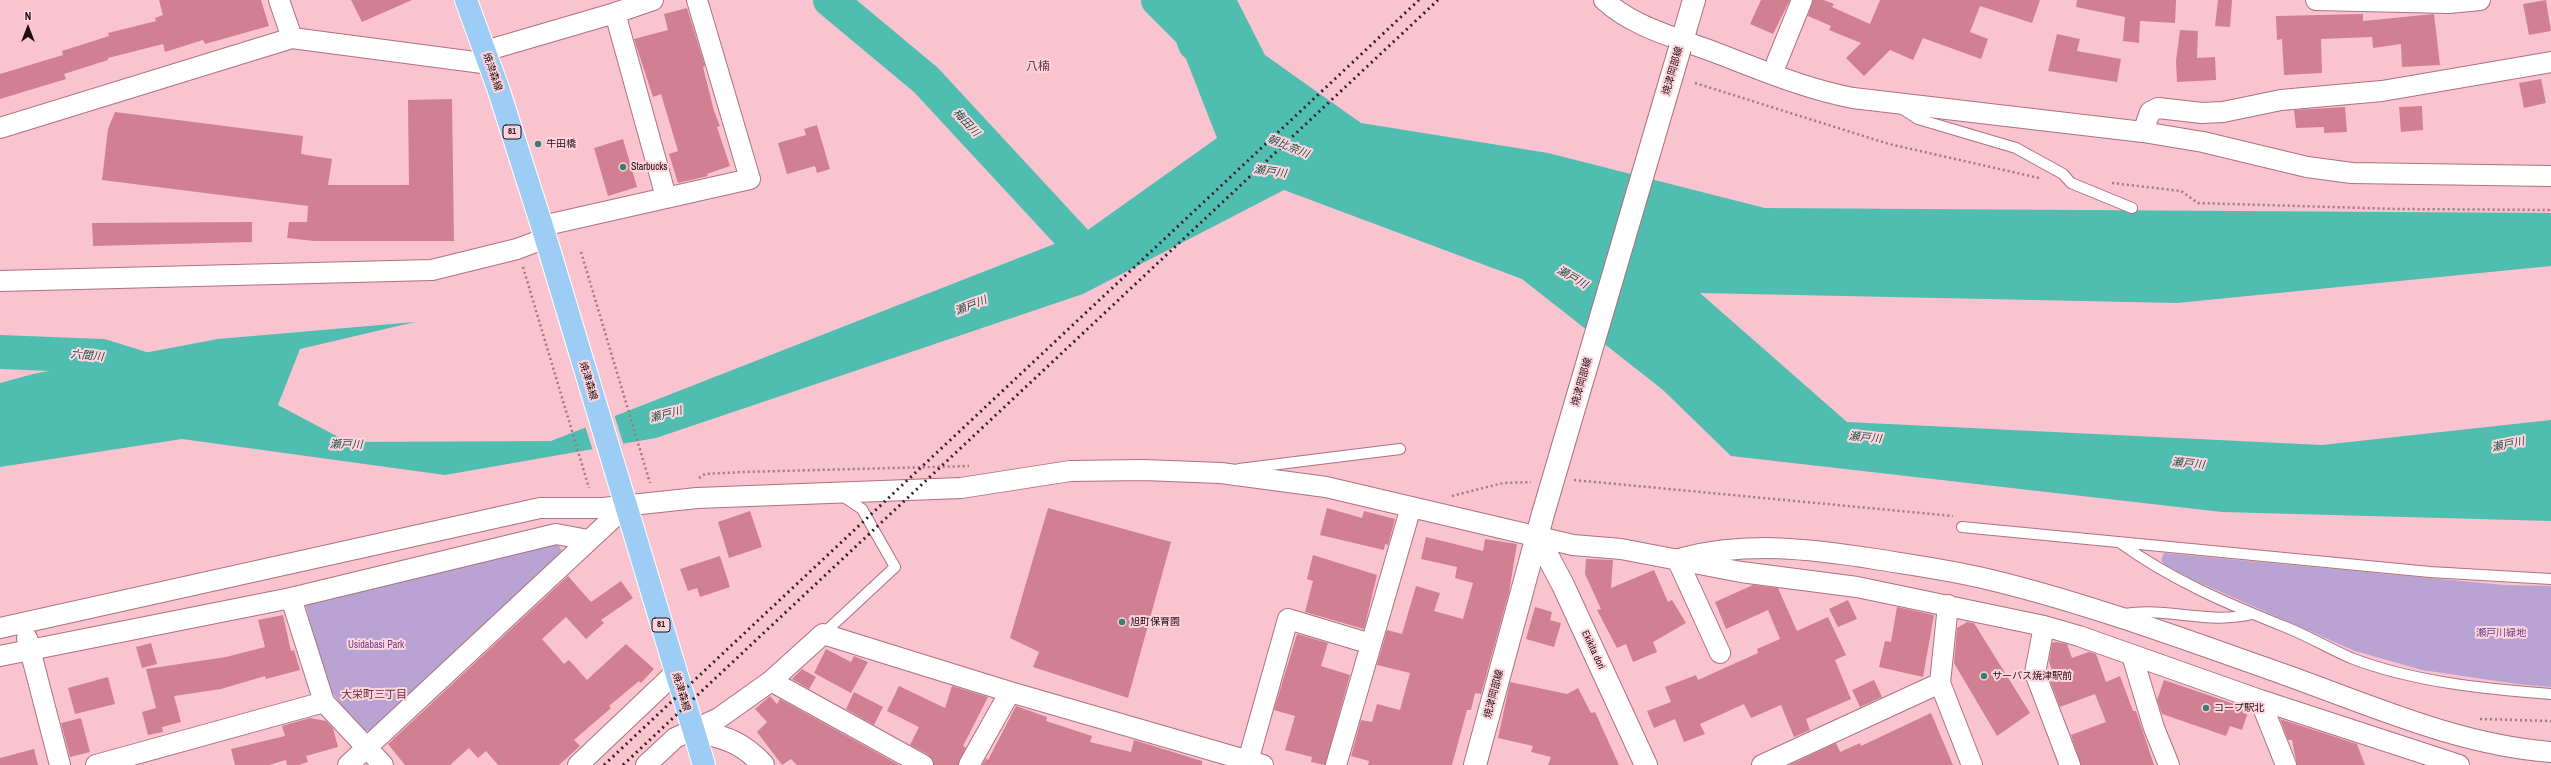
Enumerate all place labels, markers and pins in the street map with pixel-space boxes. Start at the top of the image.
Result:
place label: 牛田橋 [546,138,576,150]
marker: 牛田橋 [533,139,543,149]
place label: Starbucks [631,161,667,173]
marker: Starbucks [618,162,628,172]
place label: 旭町保育園 [1130,616,1180,628]
marker: 旭町保育園 [1117,617,1127,627]
place label: サーパス焼津駅前 [1992,670,2072,682]
marker: サーパス焼津駅前 [1979,671,1989,681]
place label: コープ駅北 [2214,702,2264,714]
marker: コープ駅北 [2201,703,2211,713]

